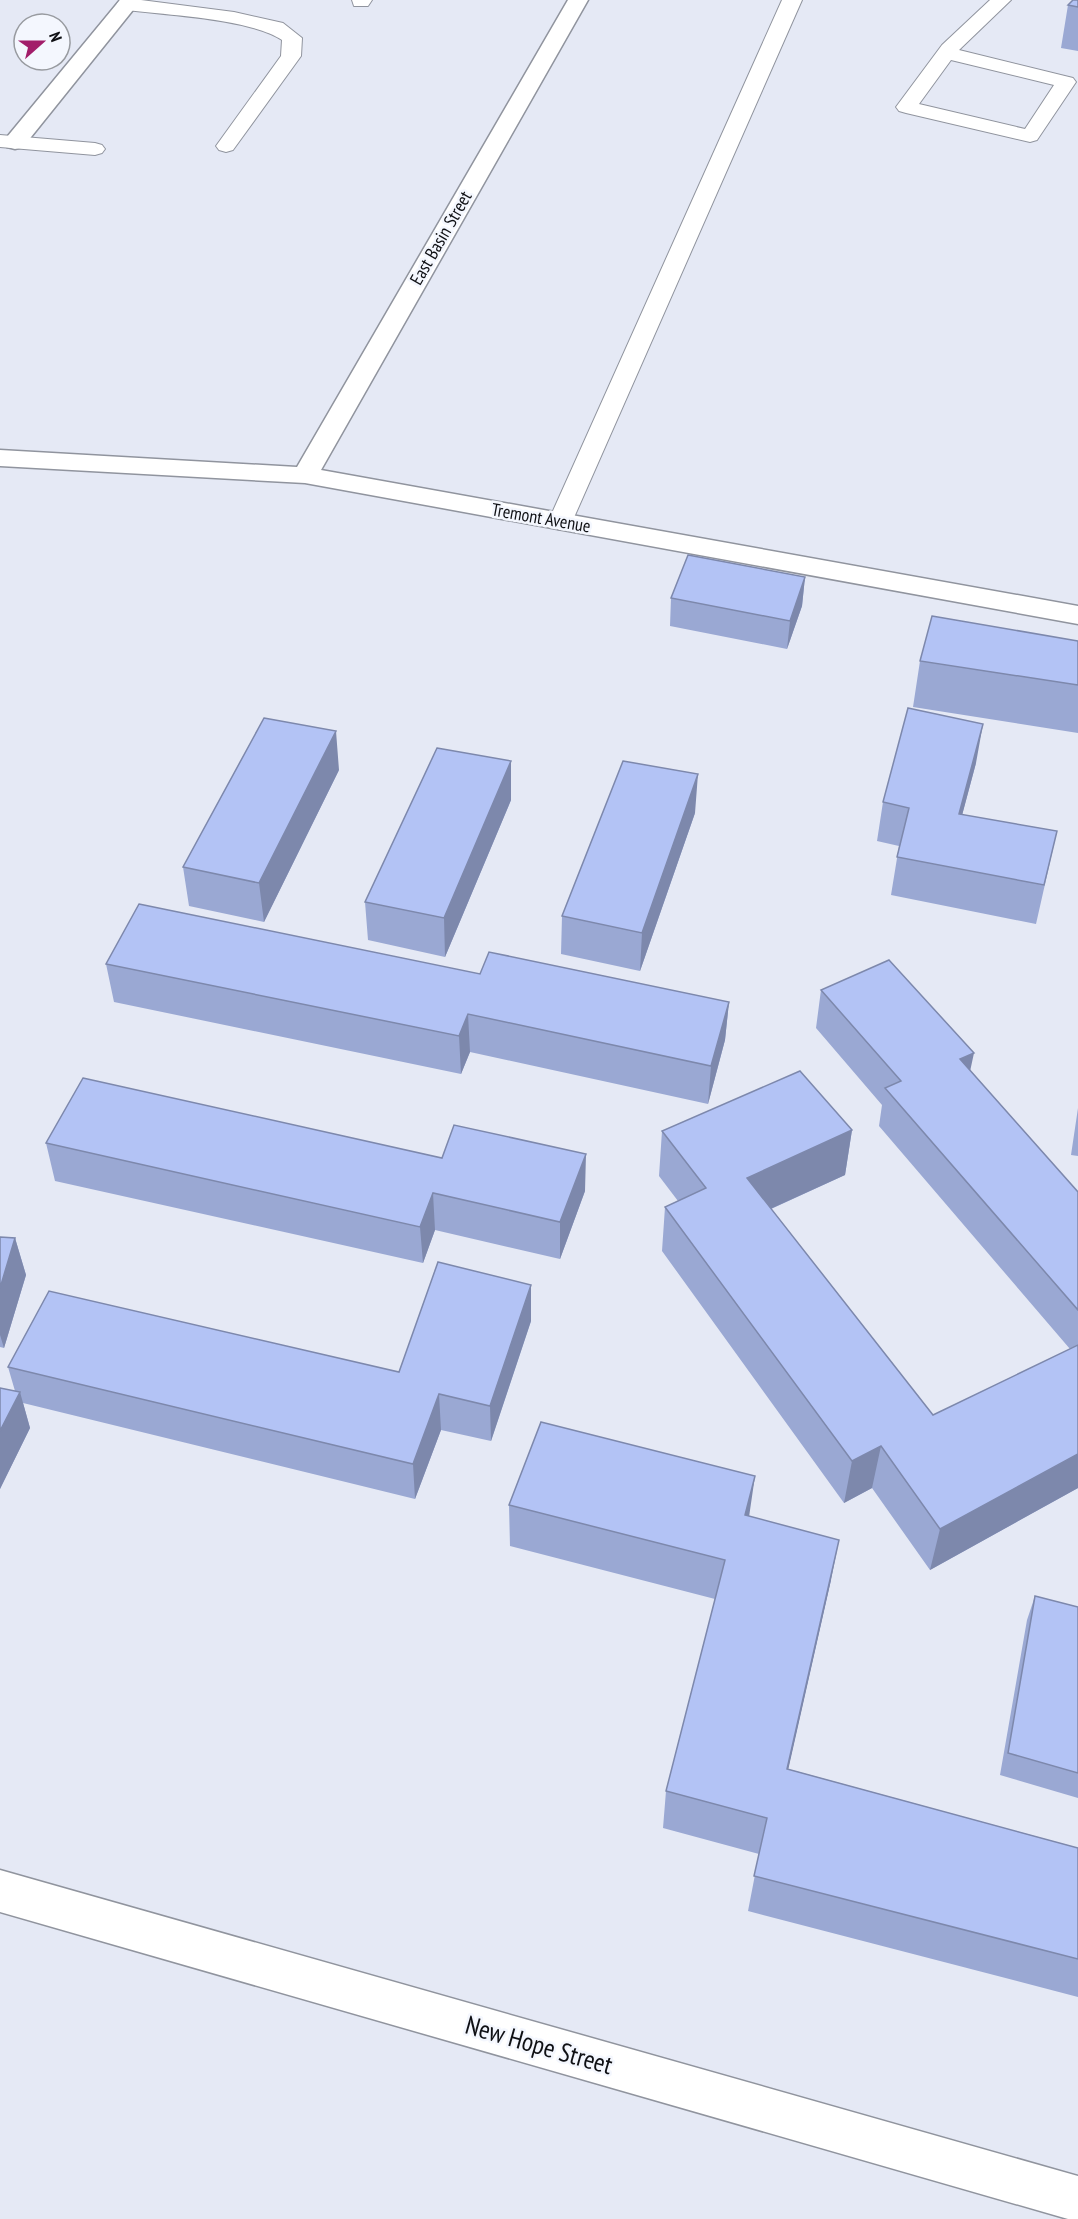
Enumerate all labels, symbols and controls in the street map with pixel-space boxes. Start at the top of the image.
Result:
north arrow [12,12,72,72]
text: N [45,29,67,44]
street label: East Basin Street [405,187,477,289]
street label: Tremont Avenue [490,497,592,538]
street label: New Hope Street [462,2008,616,2081]

